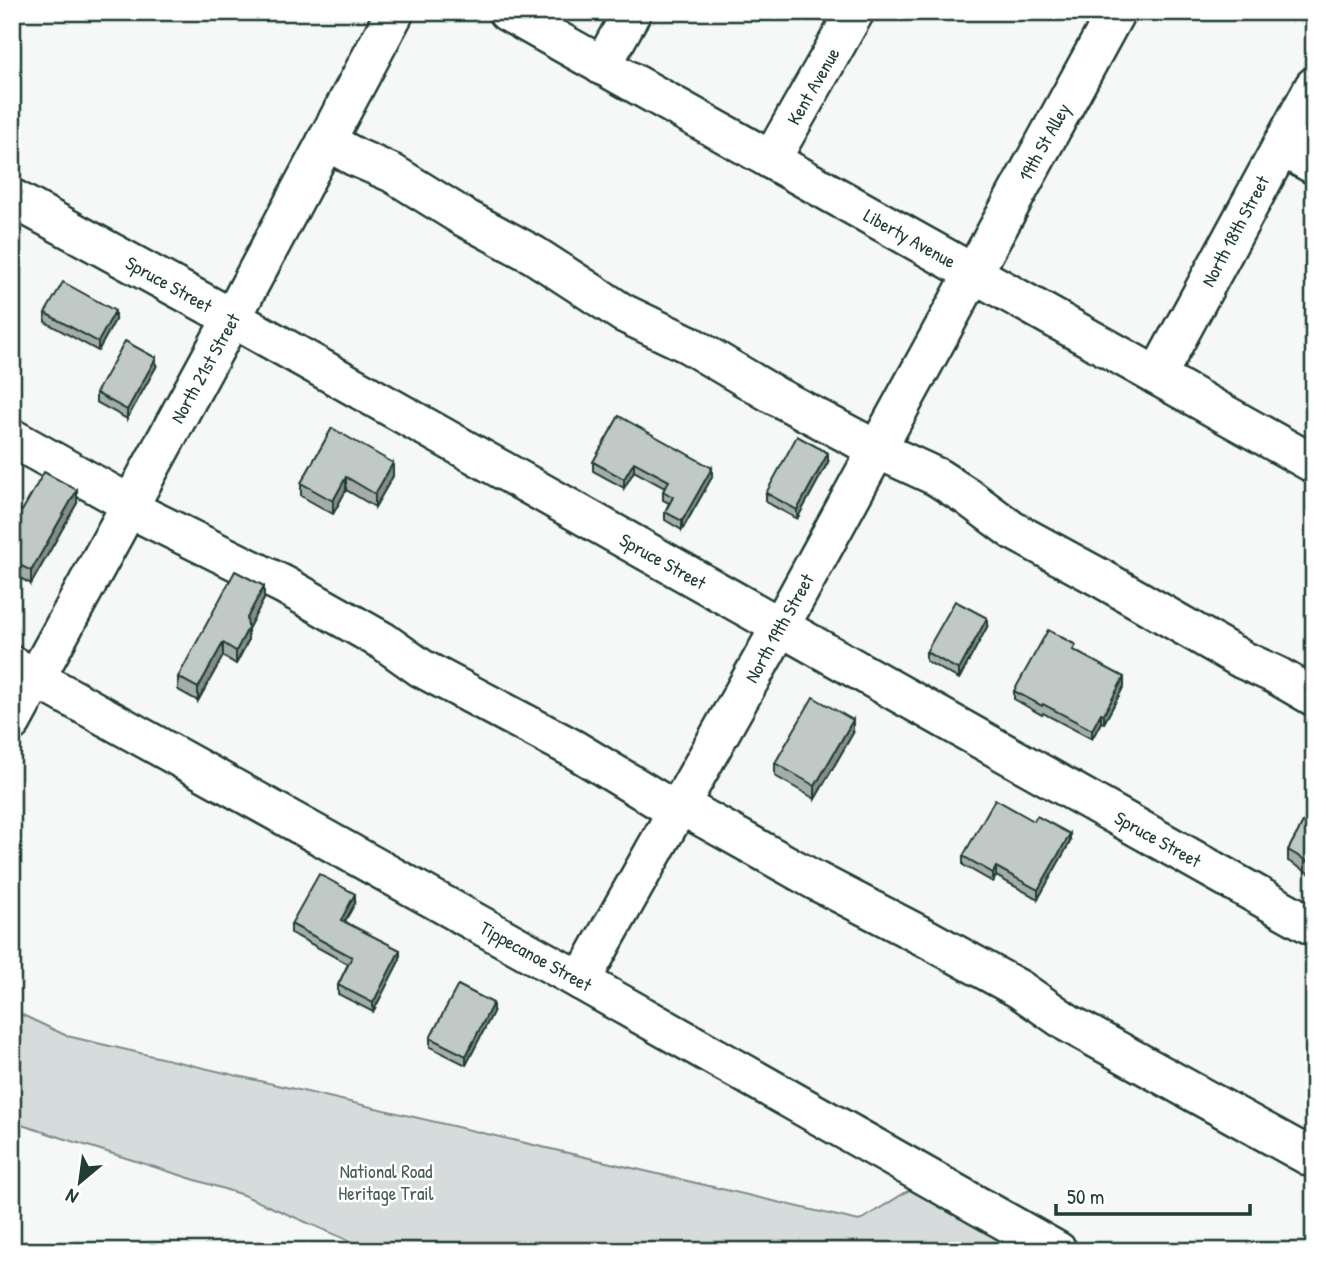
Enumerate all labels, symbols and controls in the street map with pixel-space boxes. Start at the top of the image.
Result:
street label: Kent Avenue [780,42,846,129]
street label: 19th St Alley [1012,98,1076,186]
street label: North 18th Street [1195,171,1275,291]
street label: Liberty Avenue [859,202,961,274]
street label: Spruce Street [121,250,217,319]
street label: North 21st Street [164,308,246,428]
street label: Spruce Street [615,527,711,596]
street label: North 19th Street [738,568,820,687]
street label: Spruce Street [1110,805,1206,874]
street label: Tippecanoe Street [475,915,597,998]
north arrow [46,1148,116,1218]
park label: National Road Heritage Trail [338,1158,435,1206]
scale bar [1056,1172,1251,1216]
text: 50 m [1067,1182,1104,1211]
text: N [61,1183,82,1211]

